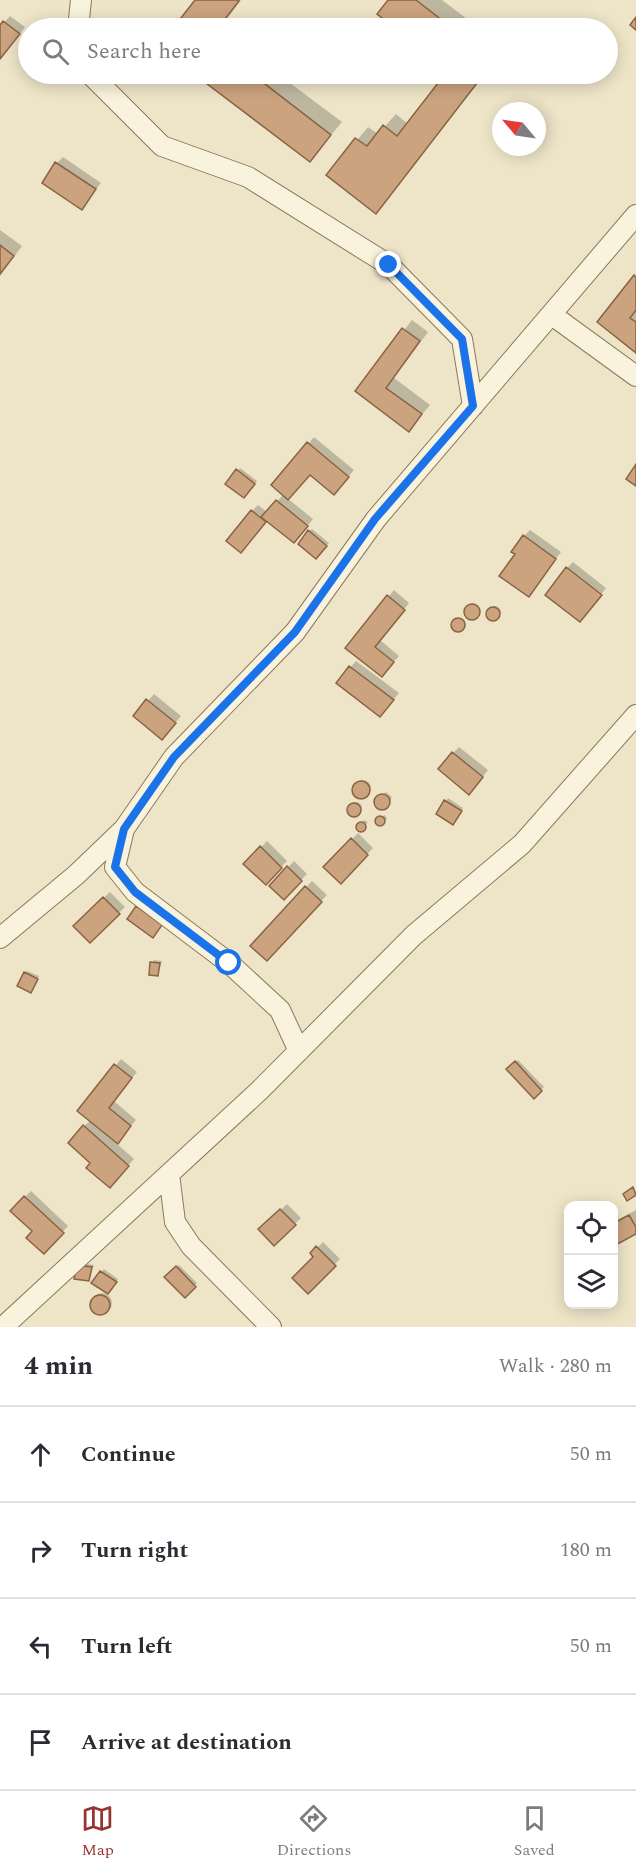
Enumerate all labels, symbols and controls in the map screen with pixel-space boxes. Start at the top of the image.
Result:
search box [18,18,618,84]
icon: search [39,35,72,68]
text: Search here [87,35,201,68]
north arrow [492,102,546,156]
route end [375,251,401,277]
route start [215,949,241,975]
map controls [564,1201,618,1309]
button: locate [564,1201,618,1255]
button: layers [564,1255,618,1309]
text: 4 min [24,1346,93,1386]
text: Walk · 280 m [499,1351,612,1381]
icon: ahead [24,1438,57,1471]
text: Continue [81,1438,176,1471]
text: 50 m [570,1439,612,1469]
icon: right [24,1534,57,1567]
text: Turn right [81,1534,188,1567]
text: 180 m [560,1535,612,1565]
icon: left [24,1630,57,1663]
text: Turn left [81,1630,173,1663]
text: 50 m [570,1631,612,1661]
icon: arrive [24,1726,57,1759]
text: Arrive at destination [81,1726,292,1759]
tab: Map [81,1802,114,1862]
tab: Directions [277,1802,351,1862]
tab: Saved [514,1802,555,1862]

